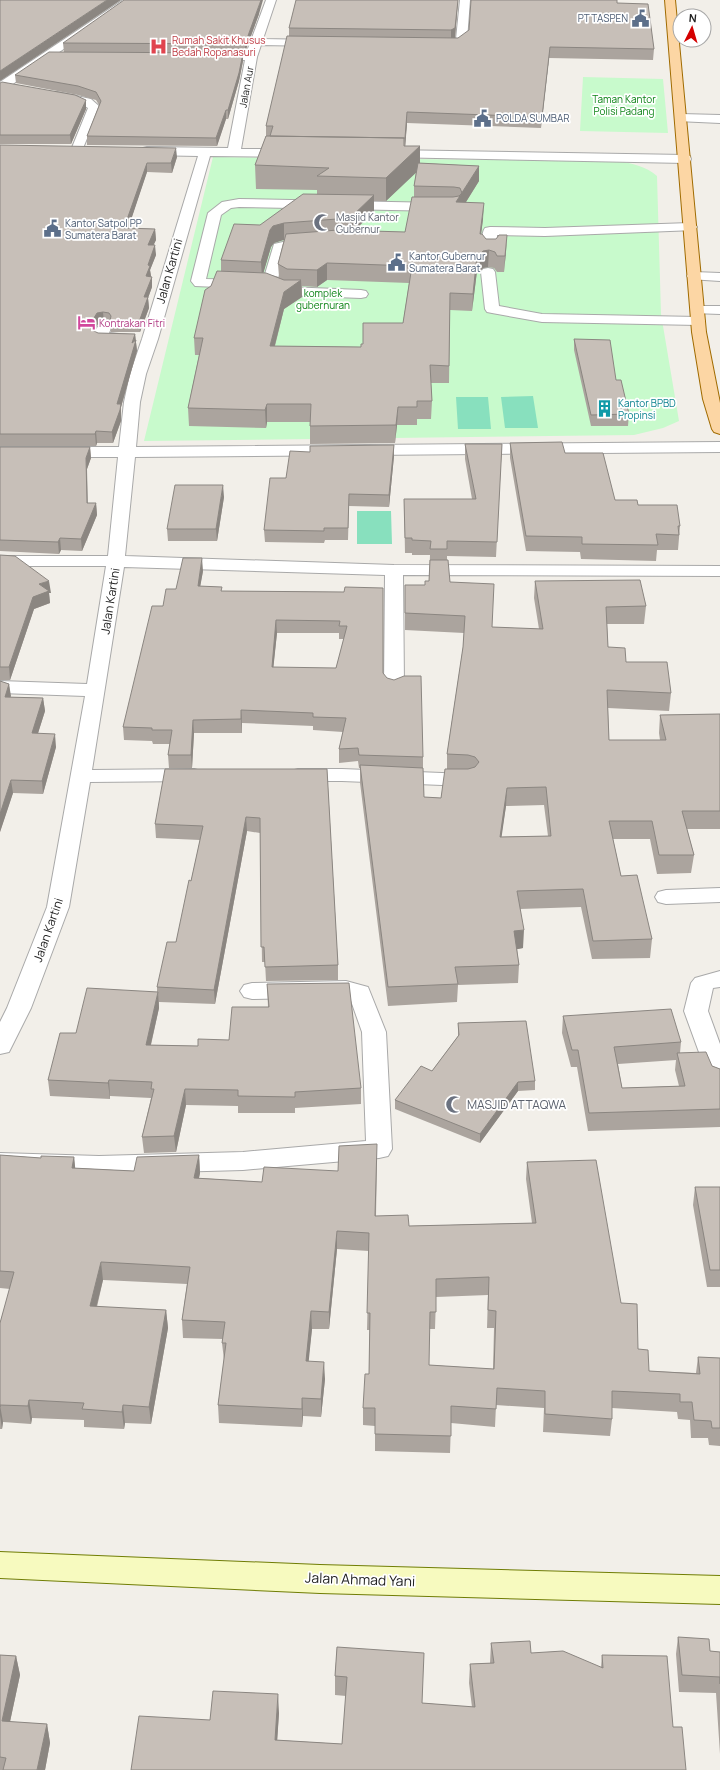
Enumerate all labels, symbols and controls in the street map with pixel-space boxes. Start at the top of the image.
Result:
public building icon: PT TASPEN [631,8,651,28]
north arrow [672,8,712,48]
text: N [688,10,698,25]
place label: PT TASPEN [578,11,628,25]
place label: Rumah Sakit Khusus Bedah Ropanasuri [172,33,266,59]
hospital icon: Rumah Sakit Khusus Bedah Ropanasuri [149,36,169,56]
street label: Jalan Aur [235,65,257,109]
park label: Taman Kantor Polisi Padang [592,92,656,118]
public building icon: POLDA SUMBAR [473,108,493,128]
place label: POLDA SUMBAR [496,111,570,125]
place label: Masjid Kantor Gubernur [336,210,399,236]
mosque icon: Masjid Kantor Gubernur [313,213,333,233]
place label: Kantor Satpol PP Sumatera Barat [65,216,142,242]
public building icon: Kantor Satpol PP Sumatera Barat [42,219,62,239]
street label: Jalan Kartini [152,237,186,305]
place label: Kantor Gubernur Sumatera Barat [409,249,486,275]
public building icon: Kantor Gubernur Sumatera Barat [386,252,406,272]
park label: komplek gubernuran [296,286,350,312]
hotel icon: Kontrakan Fitri [76,313,96,333]
place label: Kontrakan Fitri [99,316,165,330]
place label: Kantor BPBD Propinsi [618,396,676,422]
building icon: Kantor BPBD Propinsi [595,399,615,419]
street label: Jalan Kartini [96,567,124,635]
street label: Jalan Kartini [29,896,67,964]
mosque icon: MASJID ATTAQWA [444,1094,464,1114]
place label: MASJID ATTAQWA [467,1096,566,1113]
street label: Jalan Ahmad Yani [305,1568,415,1590]

